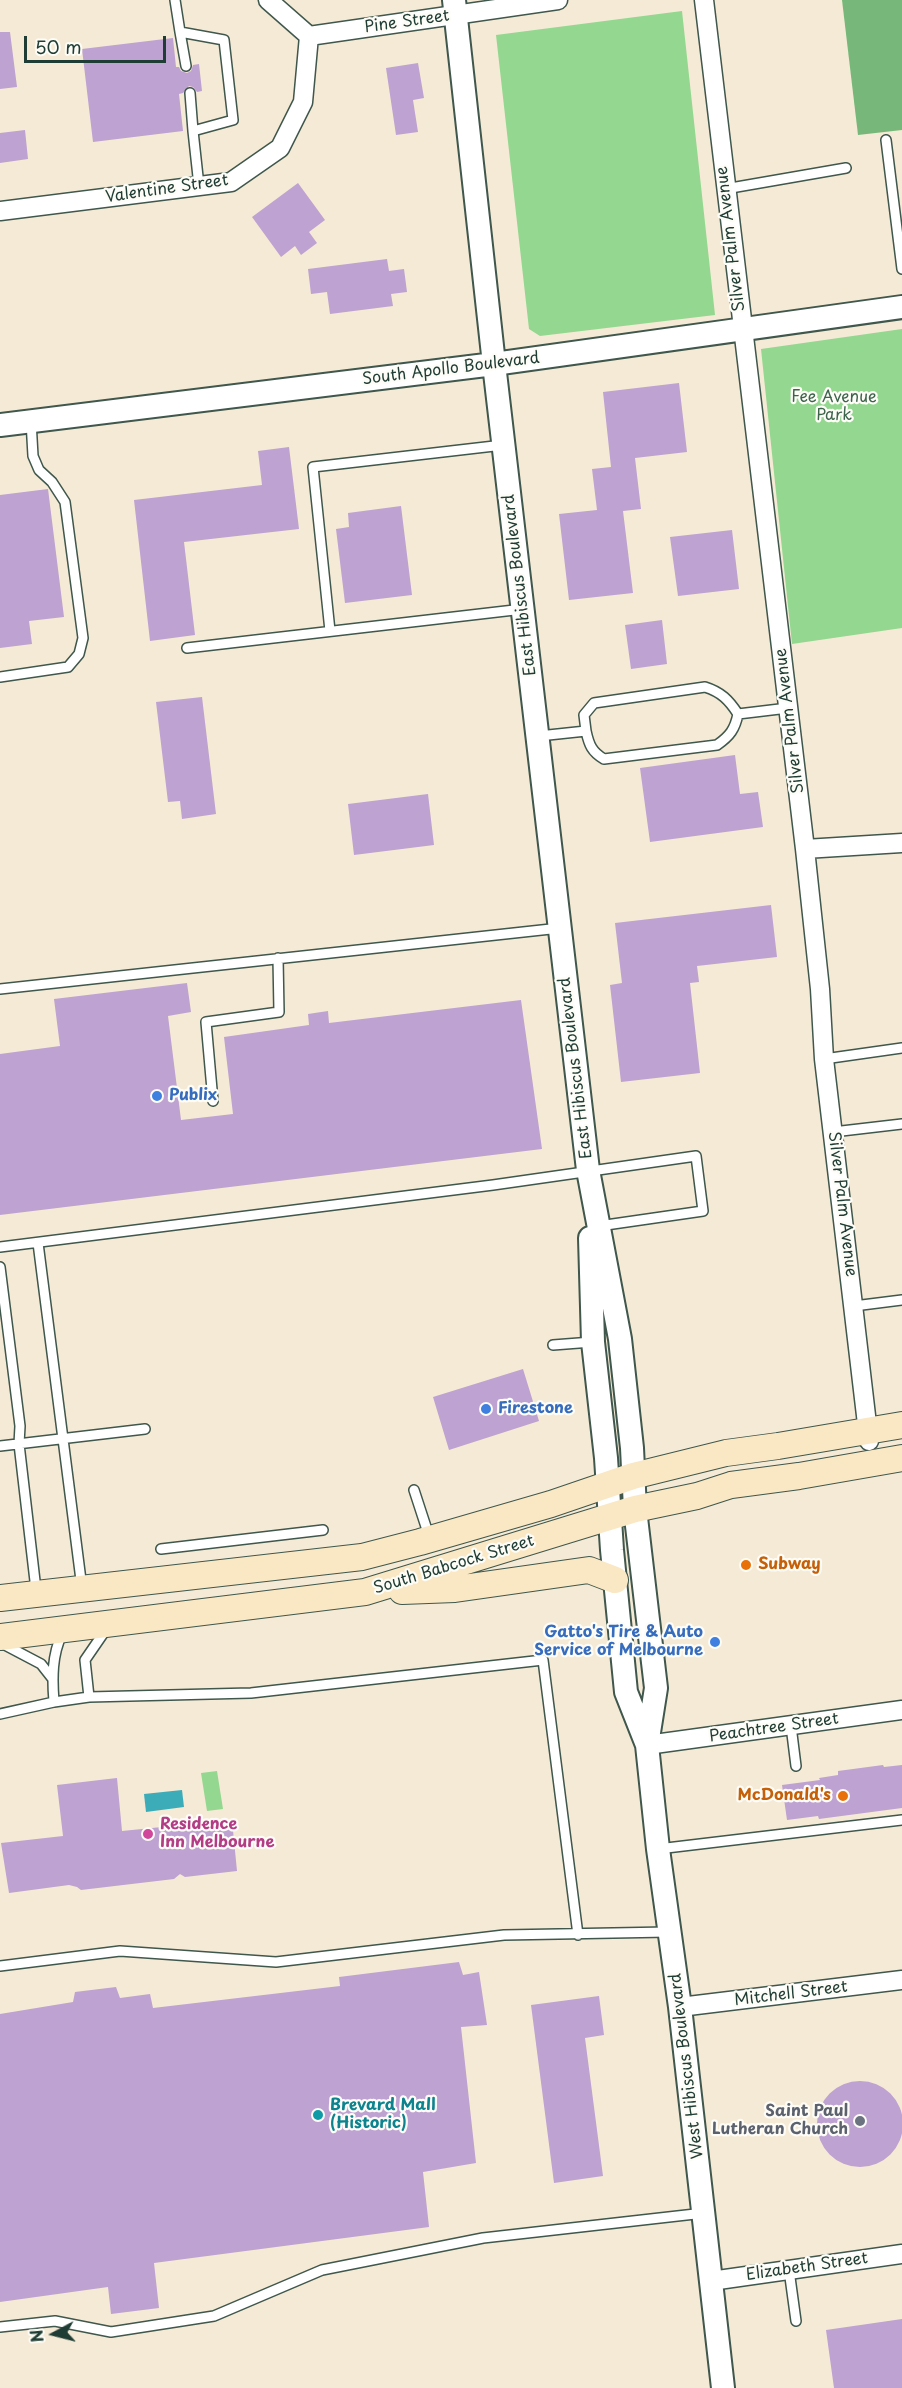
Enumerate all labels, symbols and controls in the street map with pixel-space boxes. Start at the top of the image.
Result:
street label: Pine Street [363,7,451,37]
scale bar [27,24,170,62]
text: 50 m [35,33,82,60]
street label: Silver Palm Avenue [713,165,749,313]
street label: Valentine Street [104,171,230,207]
street label: South Apollo Boulevard [361,349,541,389]
park label: Fee Avenue Park [791,388,877,426]
street label: East Hibiscus Boulevard [499,493,541,677]
street label: Silver Palm Avenue [772,647,808,795]
street label: East Hibiscus Boulevard [555,976,597,1160]
place label: Publix [169,1086,217,1106]
marker: Publix [150,1089,164,1103]
street label: Silver Palm Avenue [824,1130,860,1278]
place label: Firestone [498,1399,573,1419]
marker: Firestone [479,1402,493,1416]
street label: South Babcock Street [371,1531,537,1599]
place label: Subway [758,1555,821,1575]
marker: Subway [739,1558,753,1572]
place label: Gatto's Tire & Auto Service of Melbourne [534,1623,703,1661]
marker: Gatto's Tire & Auto Service of Melbourne [708,1635,722,1649]
street label: Peachtree Street [708,1709,840,1747]
place label: McDonald's [737,1786,831,1806]
marker: McDonald's [836,1789,850,1803]
place label: Residence Inn Melbourne [160,1815,274,1853]
marker: Residence Inn Melbourne [141,1827,155,1841]
street label: West Hibiscus Boulevard [666,1972,708,2160]
street label: Mitchell Street [733,1978,849,2010]
place label: Brevard Mall (Historic) [330,2096,435,2134]
place label: Saint Paul Lutheran Church [712,2102,848,2140]
marker: Brevard Mall (Historic) [311,2108,325,2122]
marker: Saint Paul Lutheran Church [853,2114,867,2128]
street label: Elizabeth Street [745,2249,869,2285]
north arrow [24,2304,84,2364]
text: N [23,2328,49,2344]

